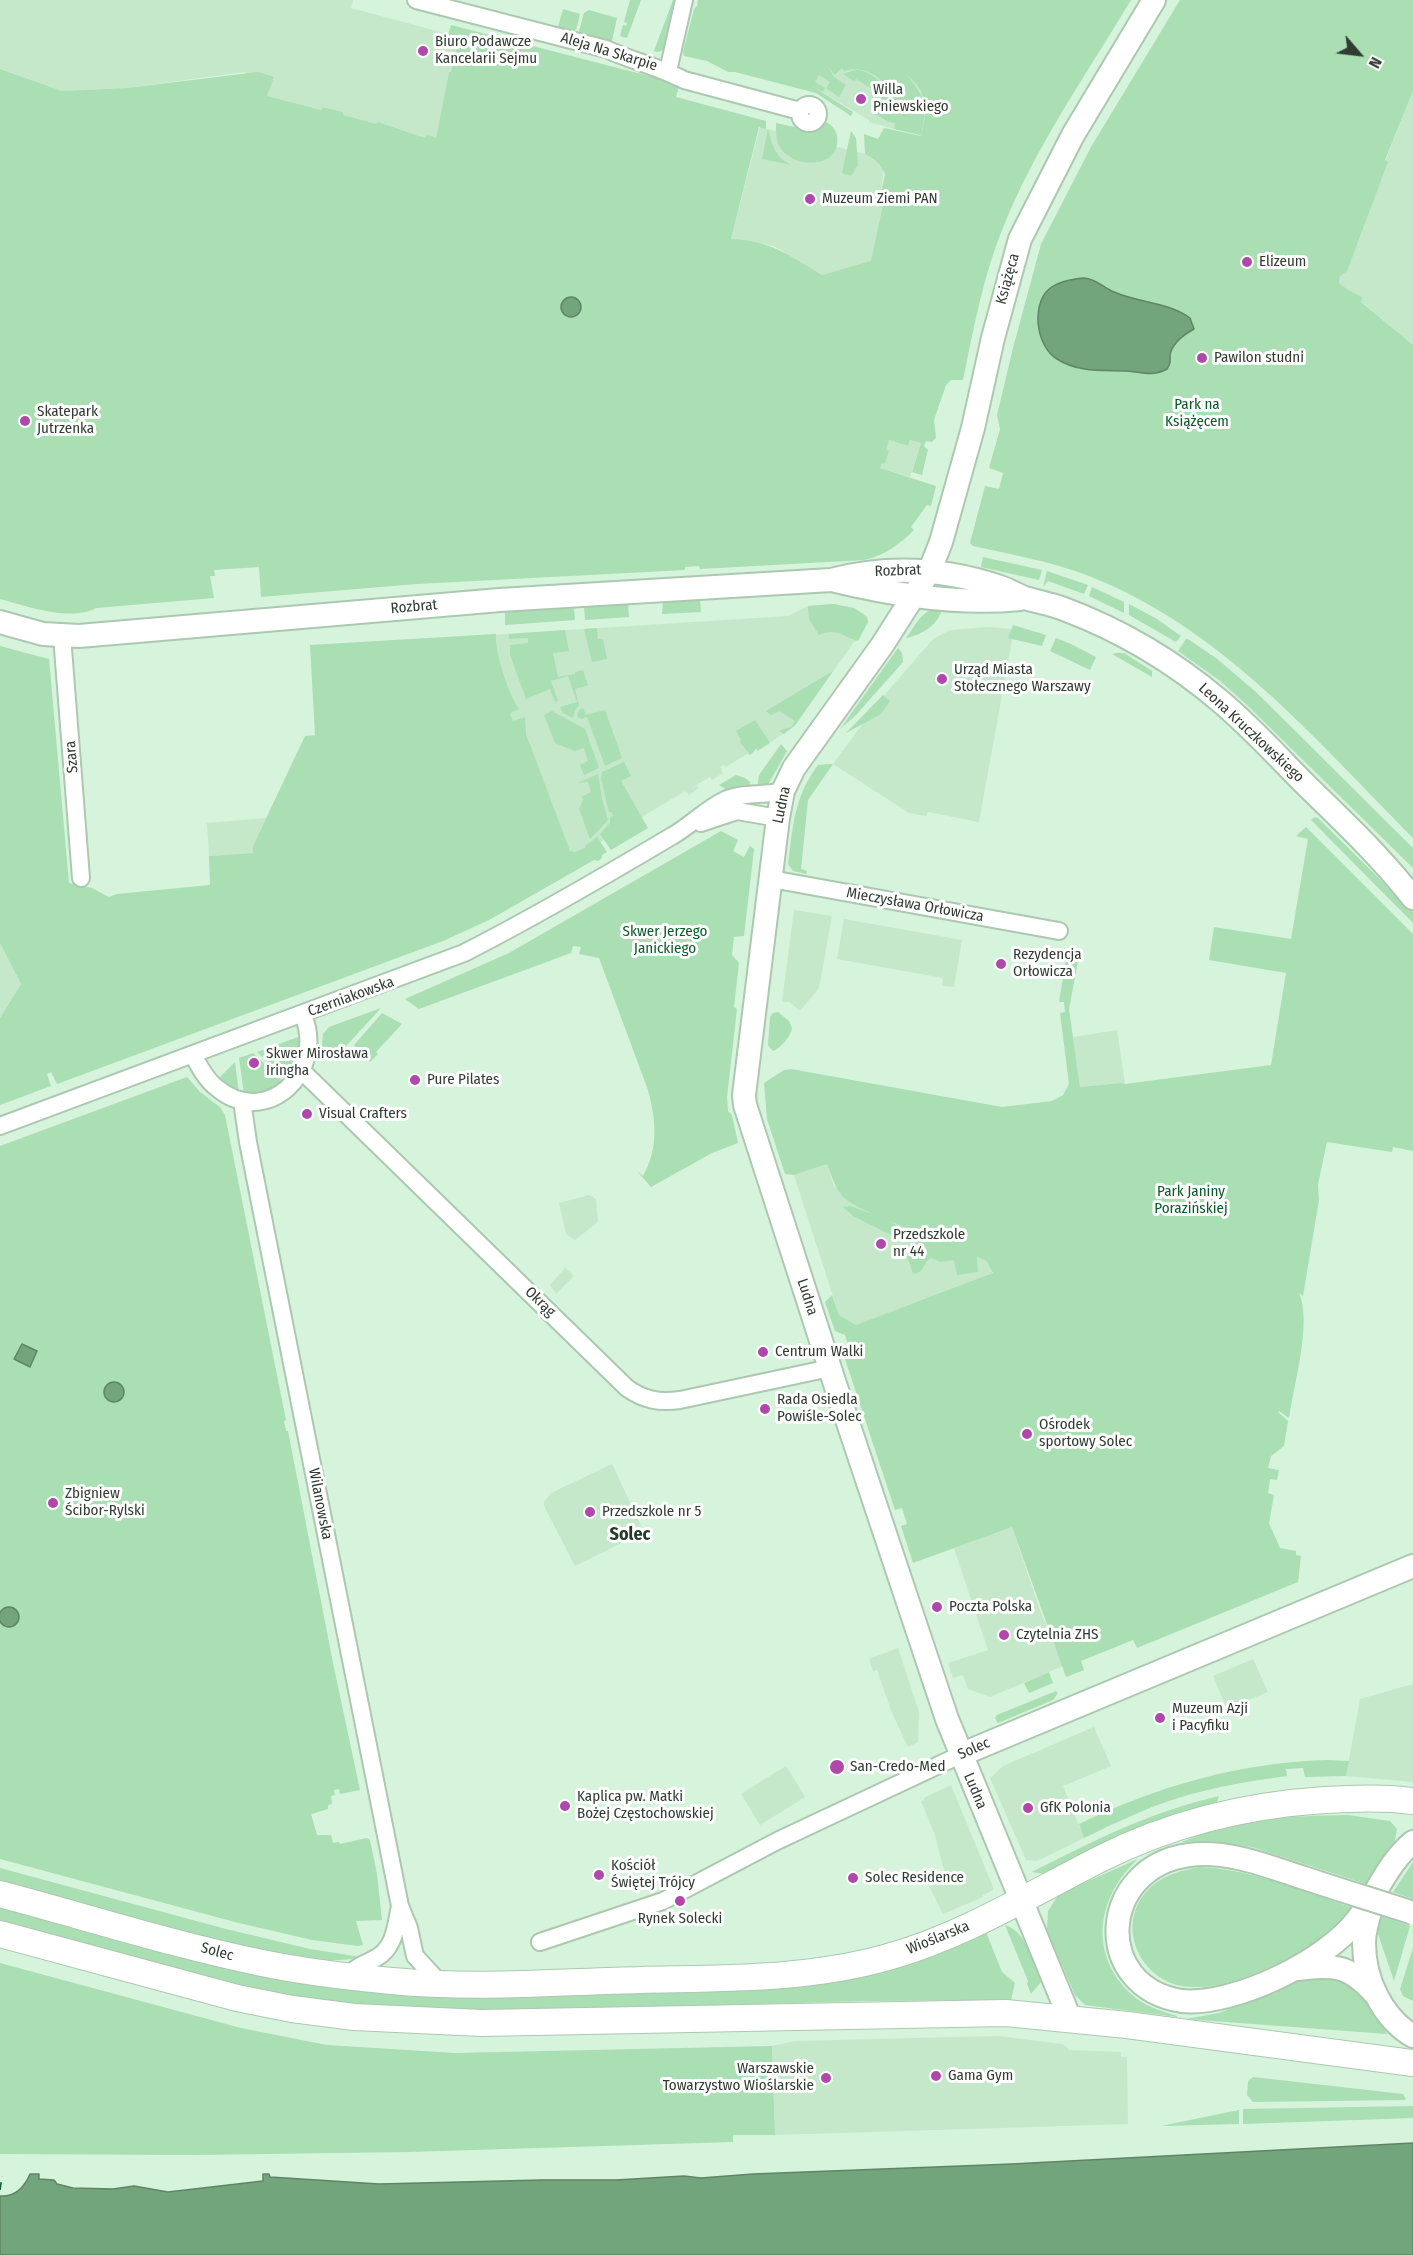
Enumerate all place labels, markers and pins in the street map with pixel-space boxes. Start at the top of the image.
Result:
place label: Biuro Podawcze Kancelarii Sejmu [435,33,537,68]
marker: Biuro Podawcze Kancelarii Sejmu [416,44,430,58]
place label: Willa Pniewskiego [873,81,949,116]
marker: Willa Pniewskiego [854,92,868,106]
place label: Muzeum Ziemi PAN [822,190,938,208]
marker: Muzeum Ziemi PAN [803,192,817,206]
place label: Elizeum [1259,253,1306,271]
marker: Elizeum [1240,255,1254,269]
place label: Pawilon studni [1214,349,1304,367]
marker: Pawilon studni [1195,351,1209,365]
place label: Skatepark Jutrzenka [37,403,98,438]
marker: Skatepark Jutrzenka [18,414,32,428]
place label: Urząd Miasta Stołecznego Warszawy [954,661,1091,696]
marker: Urząd Miasta Stołecznego Warszawy [935,672,949,686]
place label: Rezydencja Orłowicza [1013,946,1082,981]
marker: Rezydencja Orłowicza [994,957,1008,971]
place label: Skwer Mirosława Iringha [266,1045,368,1080]
marker: Skwer Mirosława Iringha [247,1056,261,1070]
place label: Pure Pilates [427,1071,499,1089]
marker: Pure Pilates [408,1073,422,1087]
place label: Visual Crafters [319,1105,407,1123]
marker: Visual Crafters [300,1107,314,1121]
place label: Przedszkole nr 44 [893,1226,965,1261]
marker: Przedszkole nr 44 [874,1237,888,1251]
place label: Centrum Walki [775,1343,863,1361]
marker: Centrum Walki [756,1345,770,1359]
place label: Rada Osiedla Powiśle-Solec [777,1391,862,1426]
marker: Rada Osiedla Powiśle-Solec [758,1402,772,1416]
place label: Ośrodek sportowy Solec [1039,1416,1132,1451]
marker: Ośrodek sportowy Solec [1020,1427,1034,1441]
place label: Zbigniew Ścibor-Rylski [65,1485,145,1520]
marker: Zbigniew Ścibor-Rylski [46,1496,60,1510]
place label: Przedszkole nr 5 [602,1503,701,1521]
marker: Przedszkole nr 5 [583,1505,597,1519]
place label: Poczta Polska [949,1598,1032,1616]
marker: Poczta Polska [930,1600,944,1614]
place label: Czytelnia ZHS [1016,1626,1098,1644]
marker: Czytelnia ZHS [997,1628,1011,1642]
place label: Muzeum Azji i Pacyfiku [1172,1700,1248,1735]
marker: Muzeum Azji i Pacyfiku [1153,1711,1167,1725]
marker: San-Credo-Med [828,1758,846,1776]
place label: San-Credo-Med [850,1758,945,1776]
place label: Kaplica pw. Matki Bożej Częstochowskiej [577,1788,714,1823]
marker: Kaplica pw. Matki Bożej Częstochowskiej [558,1799,572,1813]
place label: GfK Polonia [1040,1799,1111,1817]
marker: GfK Polonia [1021,1801,1035,1815]
place label: Kościół Świętej Trójcy [611,1857,695,1892]
marker: Kościół Świętej Trójcy [592,1868,606,1882]
place label: Solec Residence [865,1869,964,1887]
marker: Solec Residence [846,1871,860,1885]
marker: Rynek Solecki [673,1894,687,1908]
place label: Rynek Solecki [638,1910,722,1928]
place label: Warszawskie Towarzystwo Wioślarskie [663,2060,814,2095]
place label: Gama Gym [948,2067,1013,2085]
marker: Gama Gym [929,2069,943,2083]
marker: Warszawskie Towarzystwo Wioślarskie [819,2071,833,2085]

